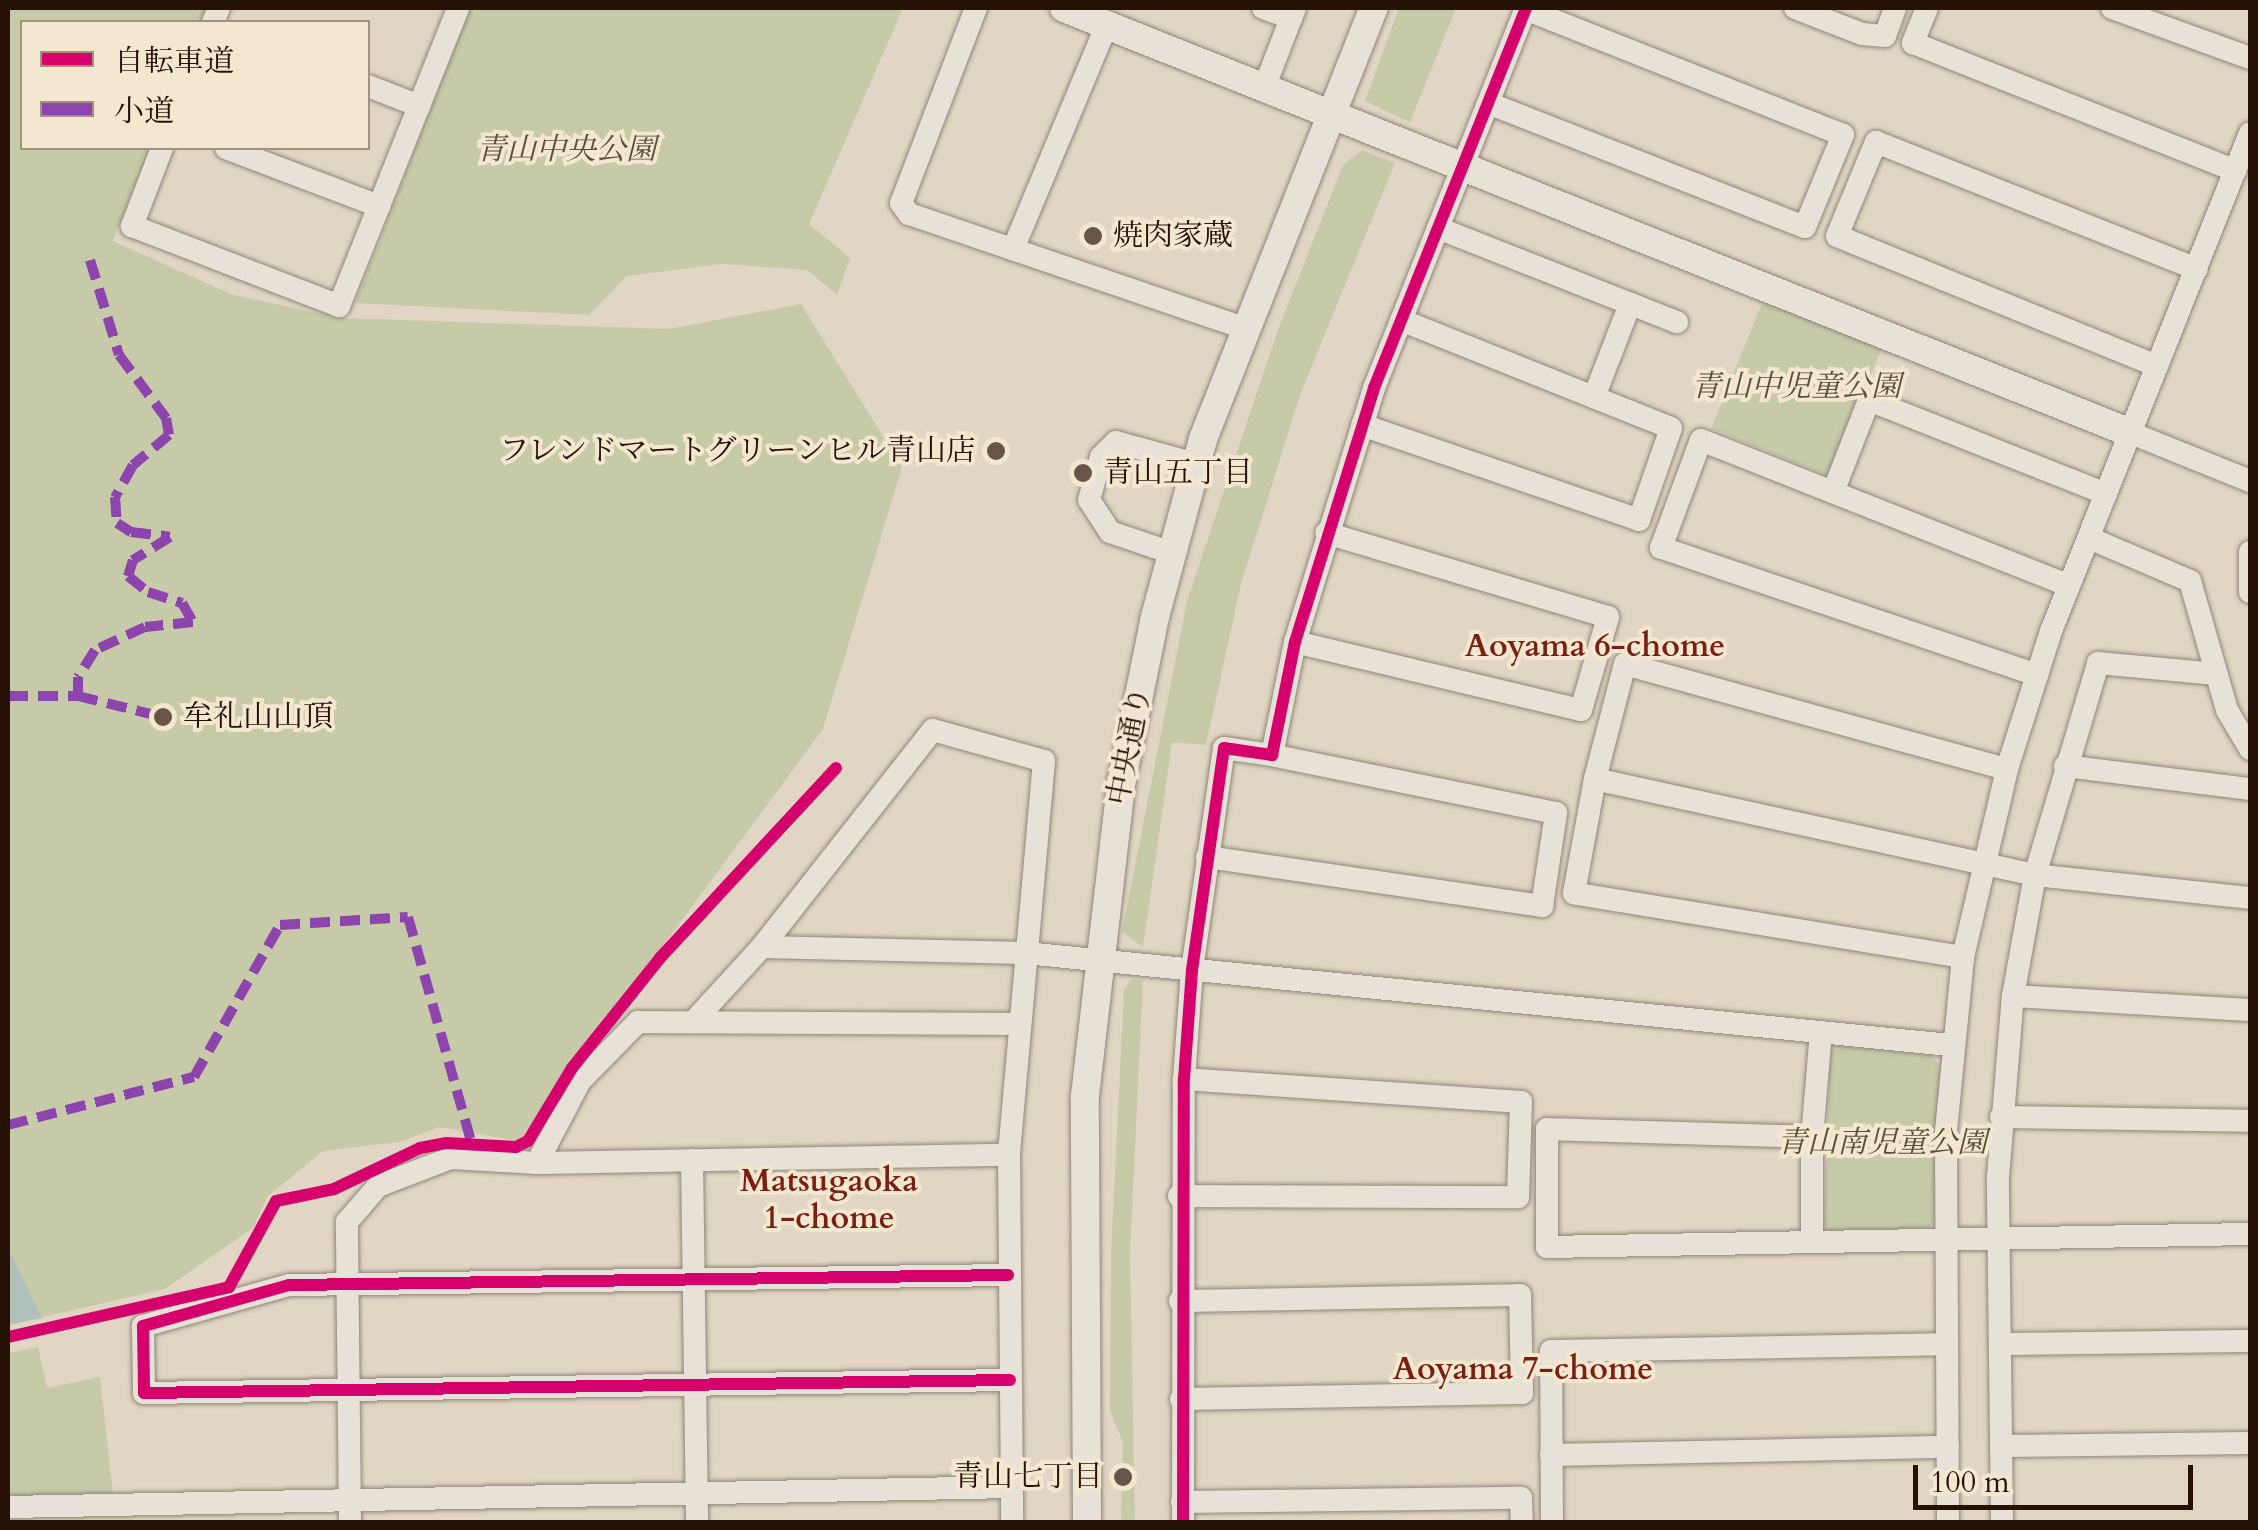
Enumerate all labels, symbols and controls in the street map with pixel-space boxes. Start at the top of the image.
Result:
legend [20,20,370,150]
text: 自転車道 [114,41,234,82]
text: 小道 [114,91,174,132]
park label: 青山中央公園 [476,132,656,168]
place label: 焼肉家蔵 [1113,218,1233,254]
marker: 焼肉家蔵 [1082,225,1104,247]
park label: 青山中児童公園 [1691,369,1901,405]
place label: フレンドマートグリーンヒル青山店 [496,433,976,469]
marker: フレンドマートグリーンヒル青山店 [985,440,1007,462]
place label: 青山五丁目 [1103,455,1253,491]
marker: 青山五丁目 [1072,462,1094,484]
district label: Aoyama 6-chome [1465,627,1725,665]
street label: 中央通り [1101,684,1159,808]
place label: 牟礼山山頂 [183,699,333,735]
marker: 牟礼山山頂 [152,706,174,728]
park label: 青山南児童公園 [1777,1125,1987,1161]
district label: Matsugaoka 1-chome [740,1163,918,1238]
district label: Aoyama 7-chome [1393,1350,1653,1388]
scale bar [1918,1445,2198,1507]
place label: 青山七丁目 [953,1459,1103,1495]
text: 100 m [1930,1462,2010,1503]
marker: 青山七丁目 [1112,1466,1134,1488]

